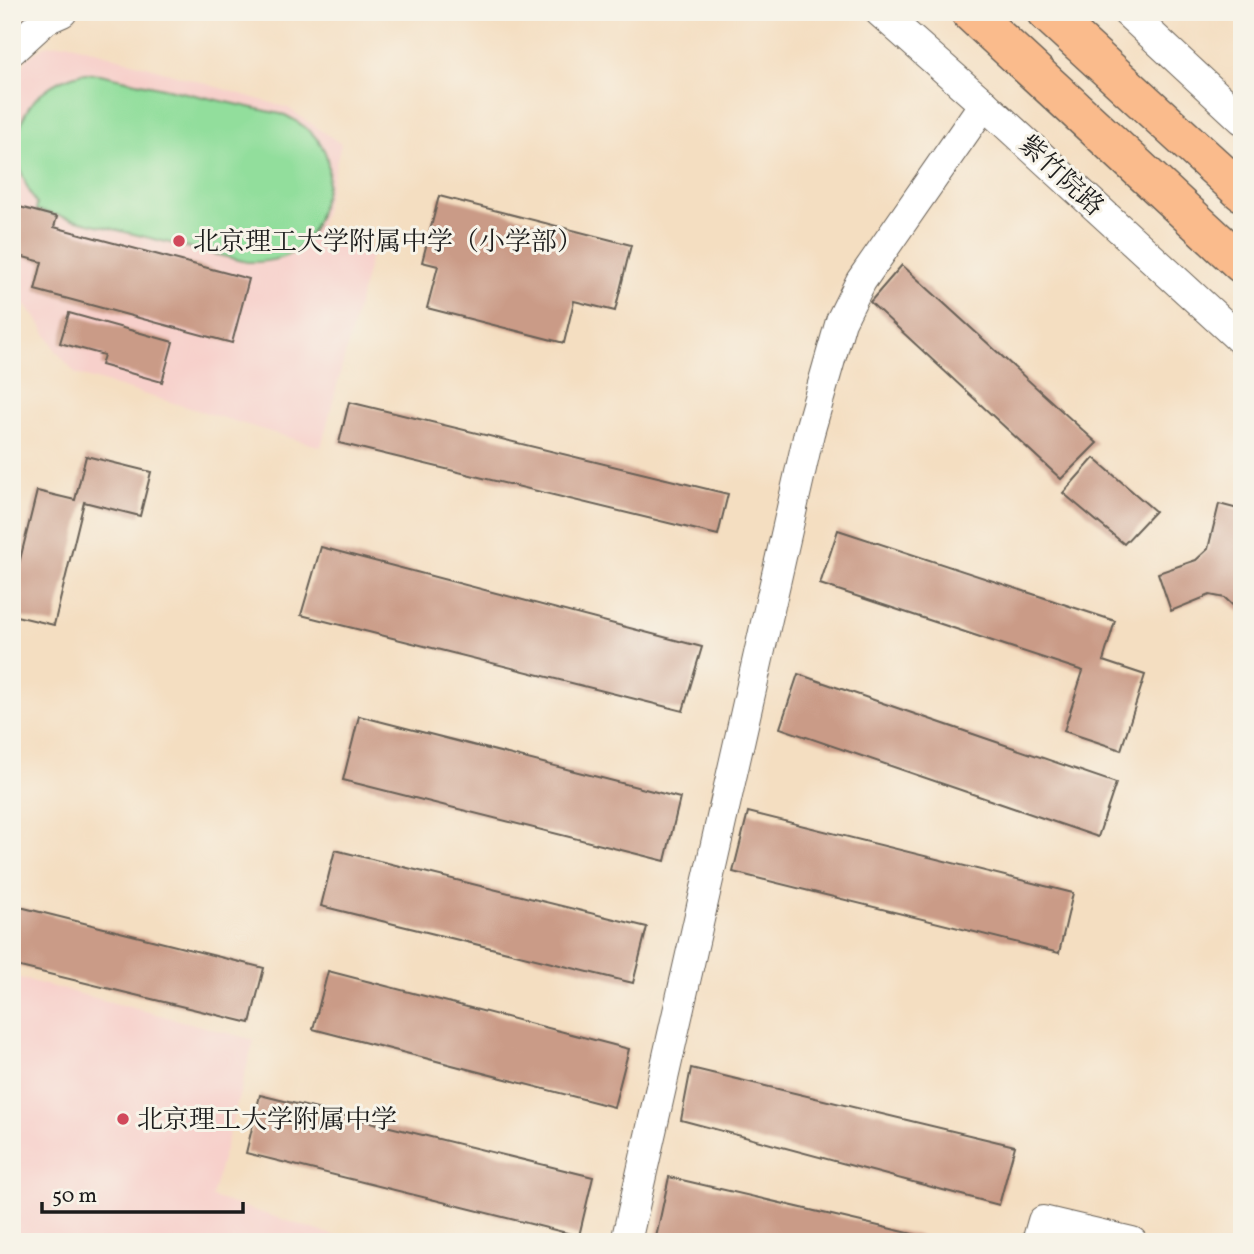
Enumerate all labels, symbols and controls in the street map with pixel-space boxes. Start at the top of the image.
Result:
street label: 紫竹院路 [1010,128,1111,225]
place label: 北京理工大学附属中学（小学部） [193,225,583,261]
marker: 北京理工大学附属中学（小学部） [171,233,187,249]
place label: 北京理工大学附属中学 [137,1103,397,1139]
marker: 北京理工大学附属中学 [115,1111,131,1127]
scale bar [42,1170,243,1214]
text: 50 m [52,1182,97,1211]

